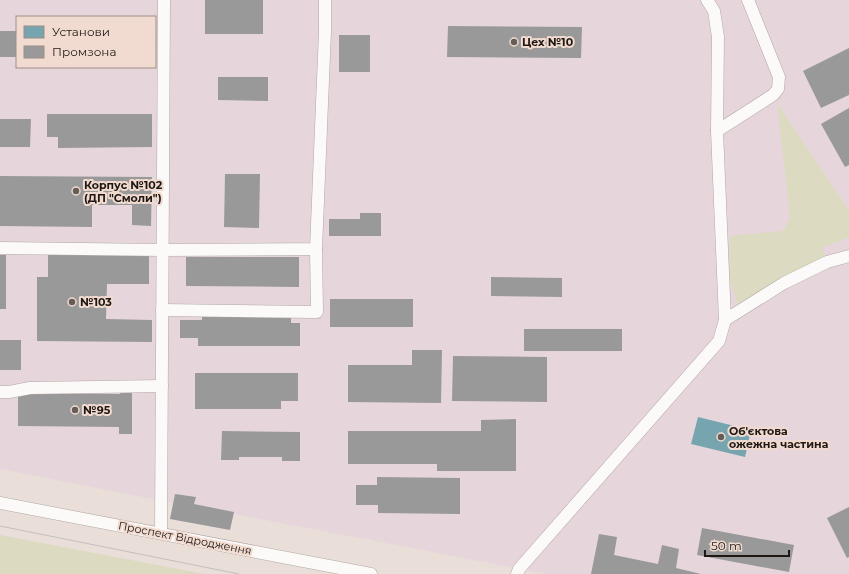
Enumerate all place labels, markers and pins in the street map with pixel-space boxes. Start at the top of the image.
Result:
place label: Цех №10 [522,35,574,49]
marker: Цех №10 [509,37,519,47]
place label: Корпус №102 (ДП "Смоли") [84,178,163,205]
marker: Корпус №102 (ДП "Смоли") [71,186,81,196]
place label: №103 [80,295,112,309]
marker: №103 [67,297,77,307]
place label: №95 [83,403,111,417]
marker: №95 [70,405,80,415]
place label: Об'єктова ожежна частина [729,424,828,451]
marker: Об'єктова ожежна частина [716,432,726,442]

